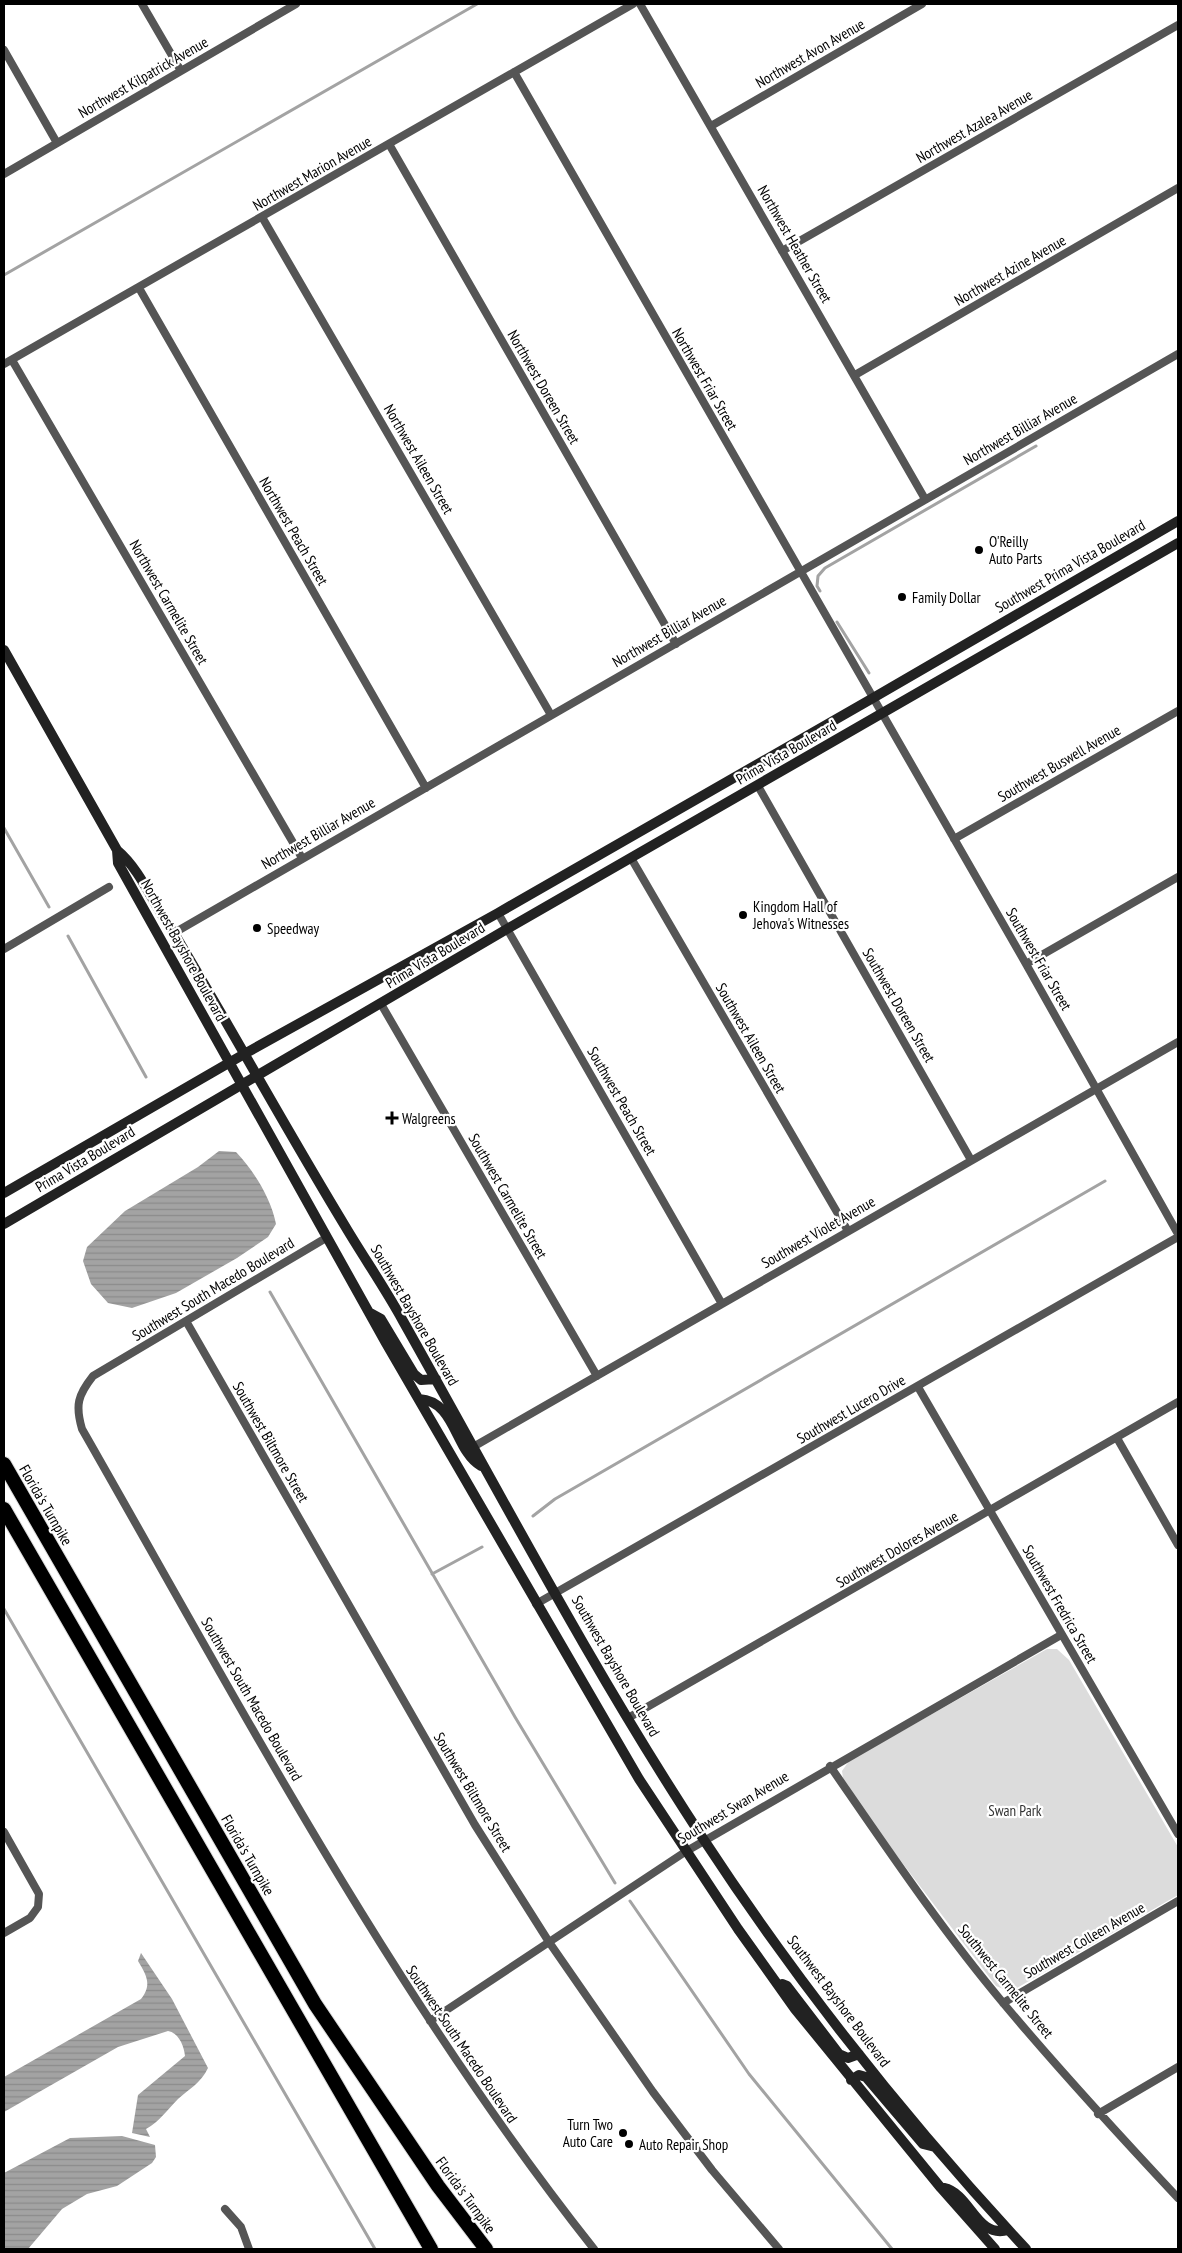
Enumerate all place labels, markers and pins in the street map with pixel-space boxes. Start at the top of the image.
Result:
place label: O'Reilly Auto Parts [989,532,1042,568]
marker: O'Reilly Auto Parts [973,544,985,556]
place label: Family Dollar [912,588,981,607]
marker: Family Dollar [896,591,908,603]
place label: Kingdom Hall of Jehova's Witnesses [752,897,849,933]
marker: Kingdom Hall of Jehova's Witnesses [737,909,749,921]
place label: Speedway [267,919,320,938]
marker: Speedway [251,922,263,934]
place label: Walgreens [402,1109,456,1128]
marker: Walgreens [386,1112,398,1124]
place label: Turn Two Auto Care [563,2115,613,2151]
marker: Turn Two Auto Care [617,2127,629,2139]
place label: Auto Repair Shop [639,2135,728,2154]
marker: Auto Repair Shop [623,2138,635,2150]

